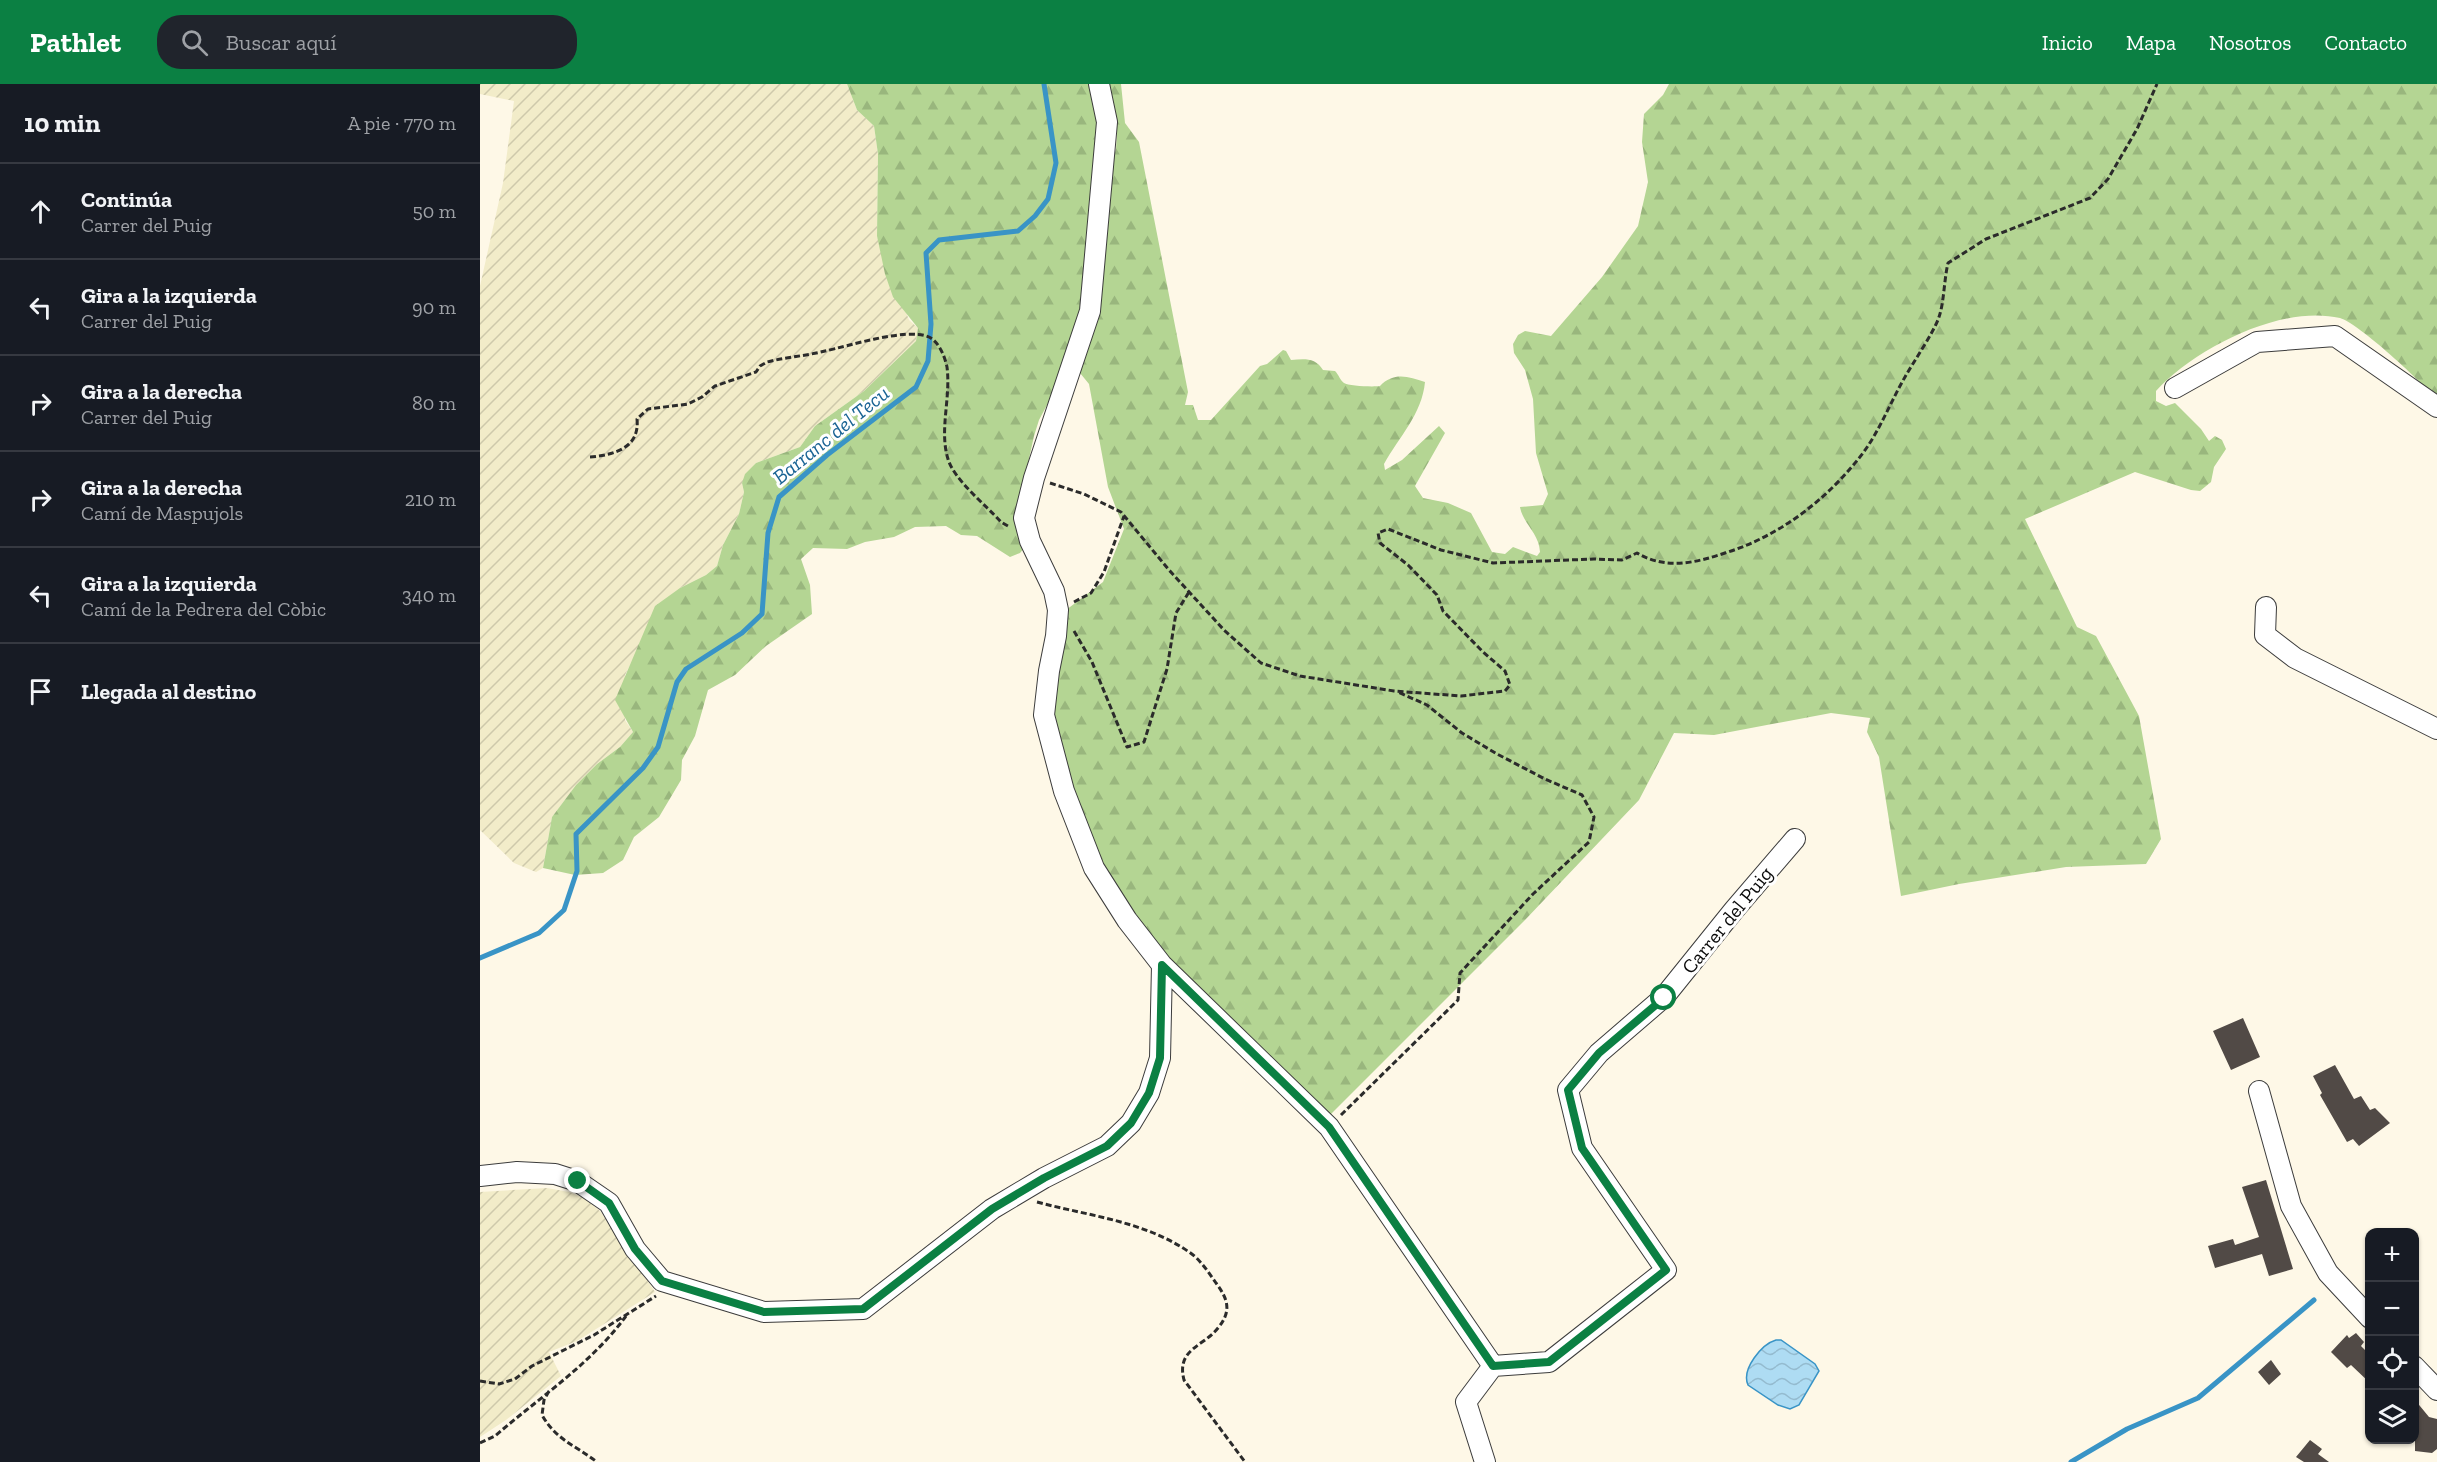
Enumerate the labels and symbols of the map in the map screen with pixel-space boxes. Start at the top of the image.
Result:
water label: Barranc del Tecu [767,380,894,489]
street label: Carrer del Puig [1676,862,1778,978]
route start [1650,984,1676,1010]
route end [564,1167,590,1193]

